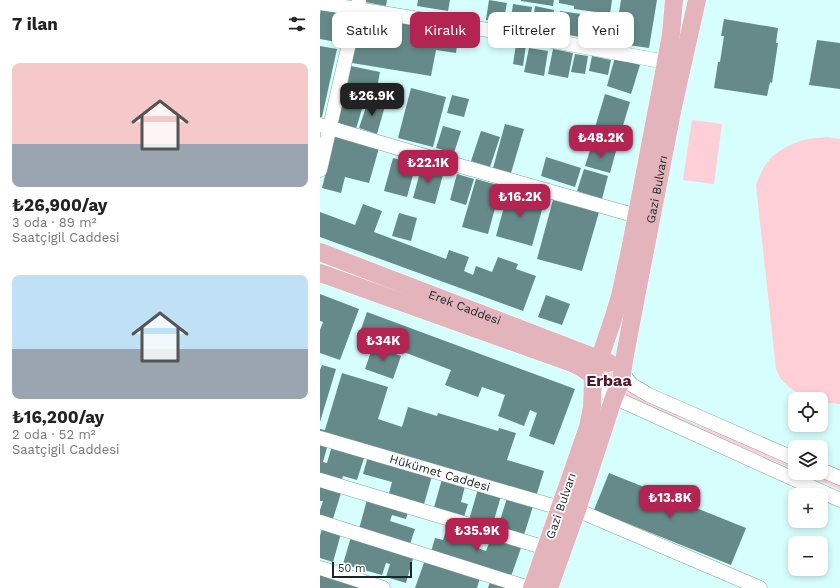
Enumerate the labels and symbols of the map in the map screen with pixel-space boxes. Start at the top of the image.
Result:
pin: ₺26.9K [339,83,405,117]
pin: ₺48.2K [568,125,634,159]
pin: ₺22.1K [395,150,461,184]
street label: Gazi Bulvarı [644,154,670,225]
pin: ₺16.2K [487,184,553,218]
street label: Erek Caddesi [426,287,503,328]
pin: ₺34K [359,328,407,362]
district label: Erbaa [586,371,633,390]
street label: Hükümet Caddesi [388,452,492,494]
street label: Gazi Bulvarı [543,471,579,541]
pin: ₺13.8K [637,485,703,519]
pin: ₺35.9K [444,518,510,552]
scale bar [332,560,412,579]

